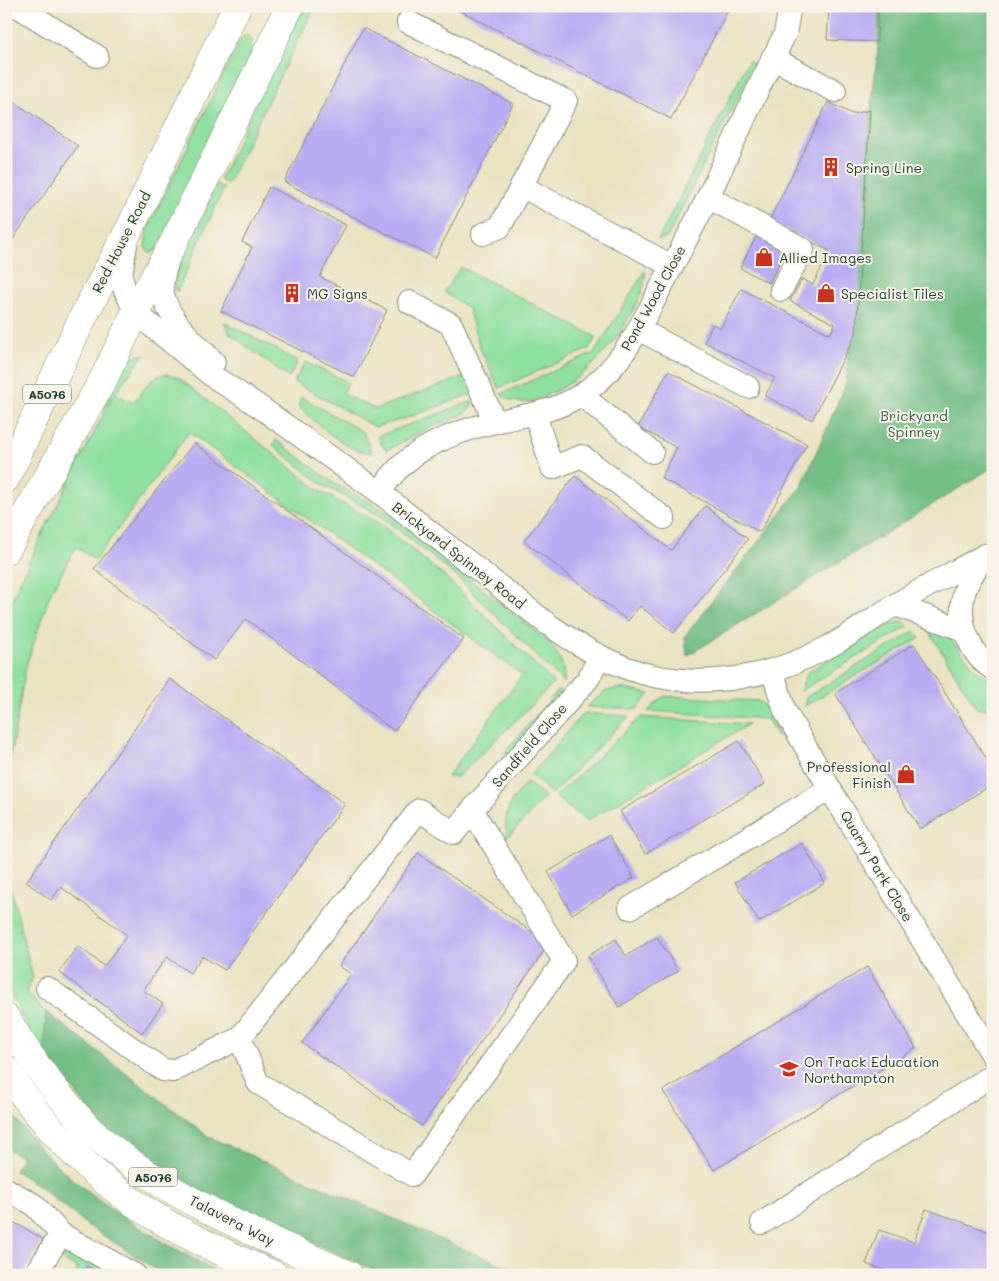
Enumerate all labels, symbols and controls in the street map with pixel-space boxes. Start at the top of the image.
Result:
building icon: Spring Line [820,156,842,178]
place label: Spring Line [846,158,922,177]
street label: Red House Road [87,188,155,296]
street label: Pond Wood Close [616,242,690,354]
shop icon: Allied Images [753,246,775,268]
place label: Allied Images [779,248,872,267]
building icon: MG Signs [281,282,303,304]
shop icon: Specialist Tiles [815,282,837,304]
place label: MG Signs [307,284,368,303]
place label: Specialist Tiles [841,284,944,303]
road number: A5076 [23,384,71,404]
park label: Brickyard Spinney [880,406,948,441]
street label: Brickyard Spinney Road [389,497,529,613]
street label: Sandfield Close [487,699,571,791]
place label: Professional Finish [807,757,891,792]
shop icon: Professional Finish [895,763,917,785]
street label: Quarry Park Close [836,807,918,925]
place label: On Track Education Northampton [804,1052,939,1087]
school or university icon: On Track Education Northampton [778,1058,800,1080]
road number: A5076 [129,1168,177,1186]
street label: Talavera Way [186,1190,278,1250]

